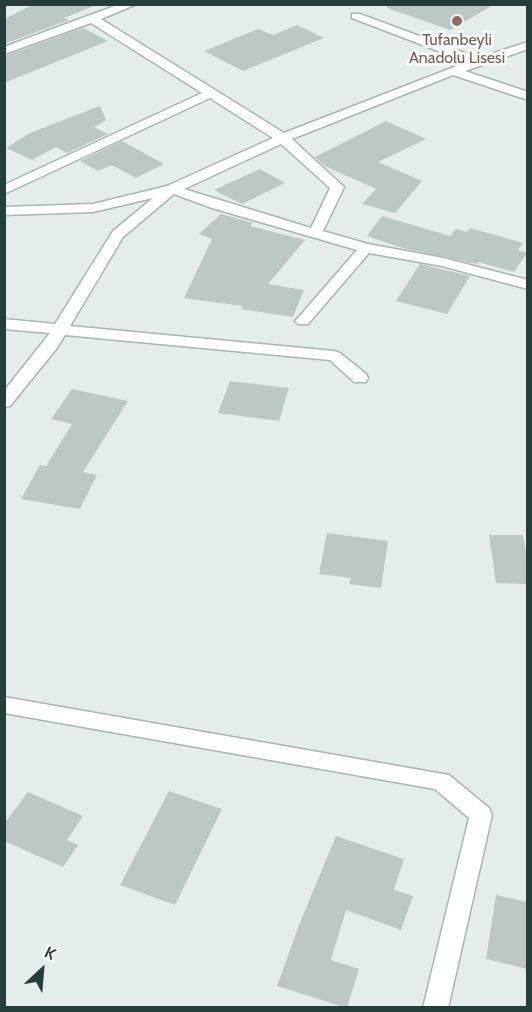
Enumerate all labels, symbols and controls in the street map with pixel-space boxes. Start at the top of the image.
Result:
marker: Tufanbeyli Anadolu Lisesi [450,14,464,28]
place label: Tufanbeyli Anadolu Lisesi [409,30,505,68]
north arrow [12,940,72,1000]
text: K [41,943,59,964]

